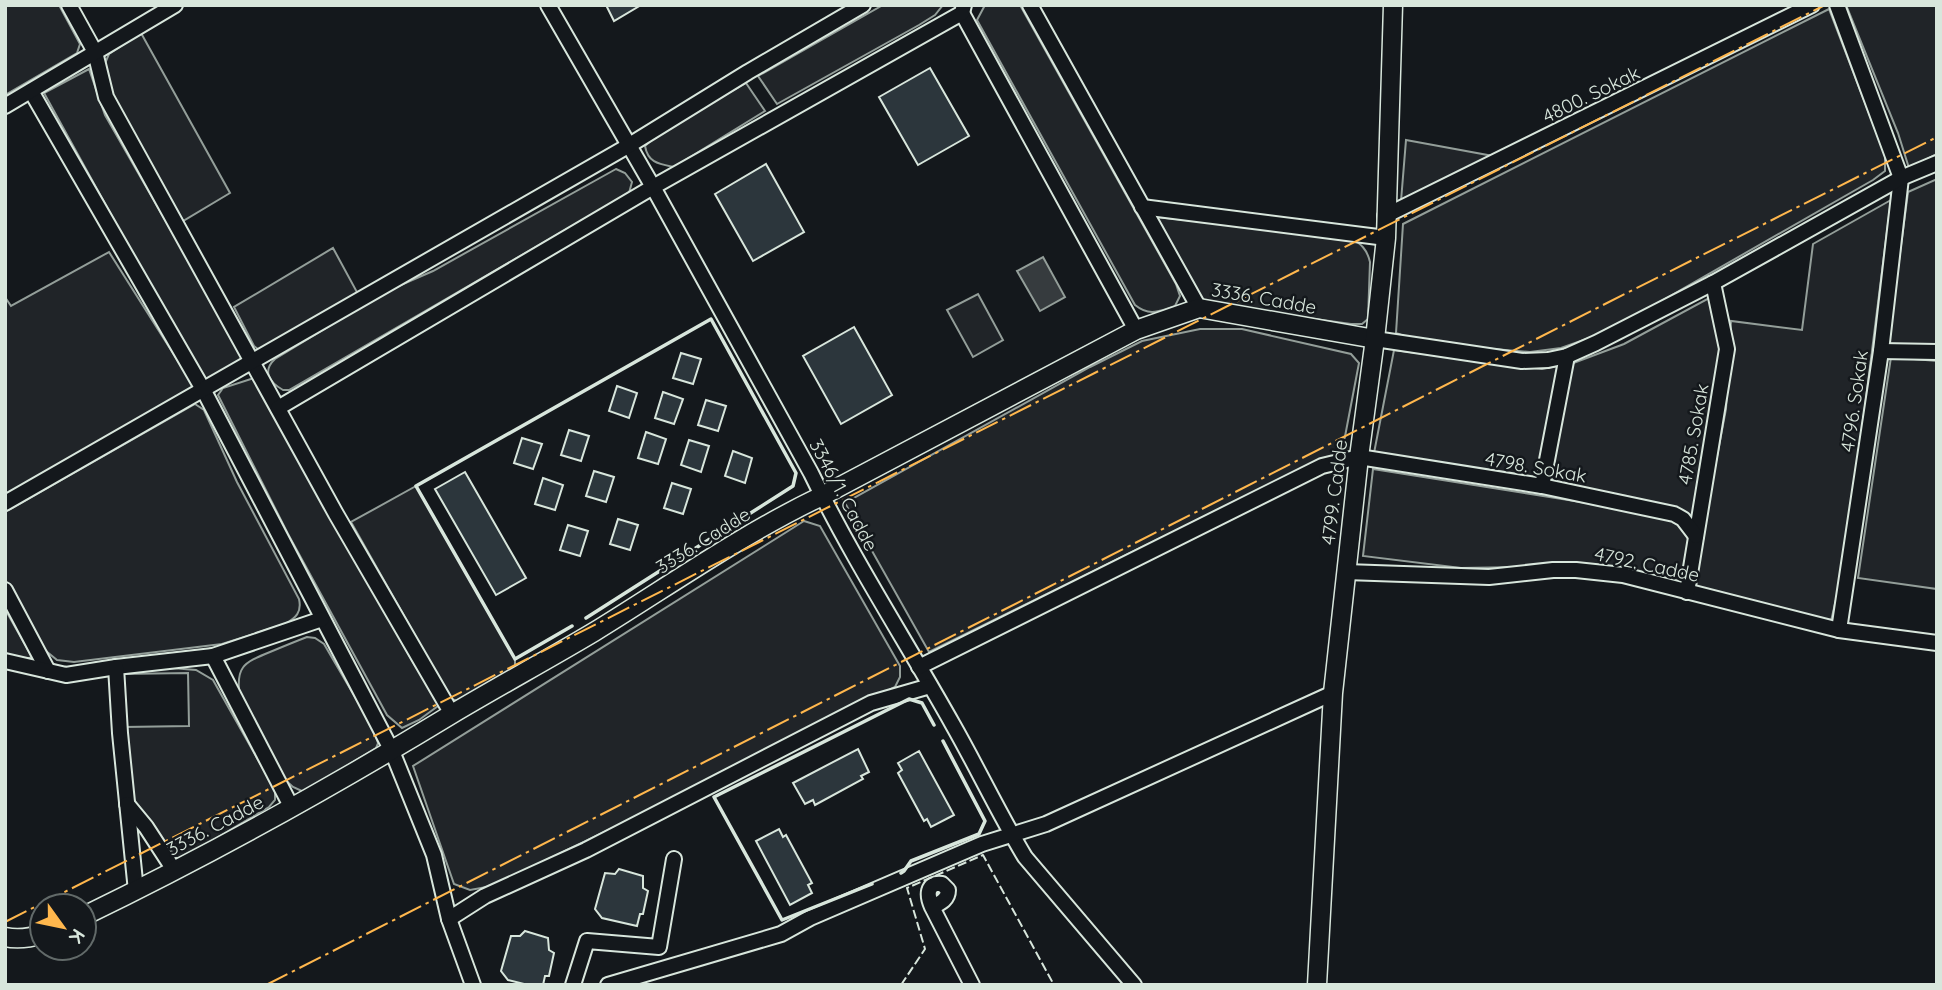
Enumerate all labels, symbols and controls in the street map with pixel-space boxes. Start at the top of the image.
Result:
street label: 4800. Sokak [1538,60,1644,128]
street label: 3336. Cadde [1210,277,1318,319]
street label: 4796. Sokak [1835,349,1873,453]
street label: 4785. Sokak [1672,382,1714,486]
street label: 3346/1. Cadde [804,435,884,555]
street label: 4799. Cadde [1316,438,1352,546]
street label: 4798. Sokak [1483,446,1589,488]
street label: 3336. Cadde [652,502,754,578]
street label: 4792. Cadde [1592,541,1702,587]
street label: 3336. Cadde [162,789,268,861]
north arrow [28,892,98,962]
text: K [64,925,91,948]

